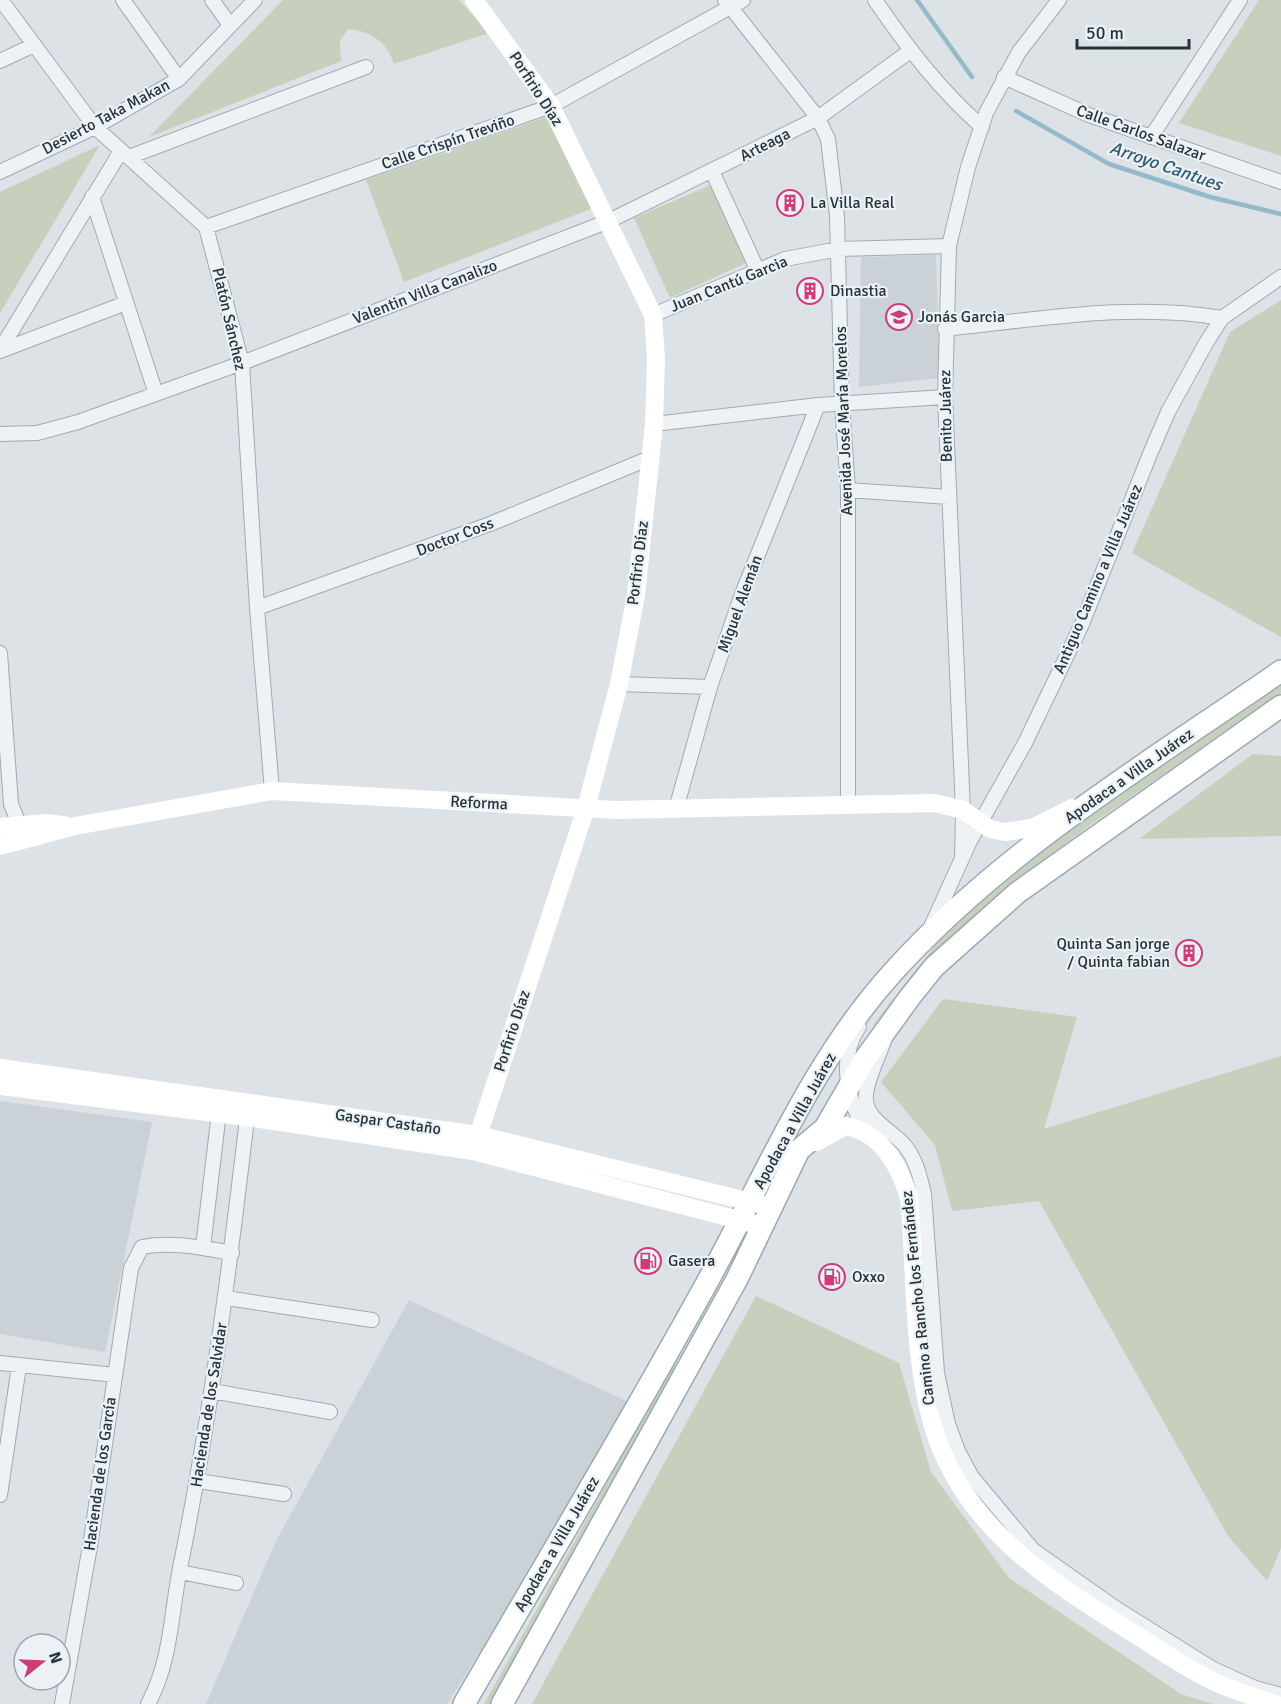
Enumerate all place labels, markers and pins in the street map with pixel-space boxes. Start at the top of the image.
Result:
building icon: La Villa Real [775,188,805,218]
place label: La Villa Real [810,193,895,213]
building icon: Dinastia [795,276,825,306]
place label: Dinastia [830,281,887,301]
school or university icon: Jonás Garcia [884,302,914,332]
place label: Jonás Garcia [918,307,1005,327]
place label: Quinta San jorge / Quinta fabian [1056,934,1170,972]
building icon: Quinta San jorge / Quinta fabian [1174,938,1204,968]
fuel station icon: Gasera [633,1246,663,1276]
place label: Gasera [668,1251,715,1271]
fuel station icon: Oxxo [817,1262,847,1292]
place label: Oxxo [852,1267,885,1287]

